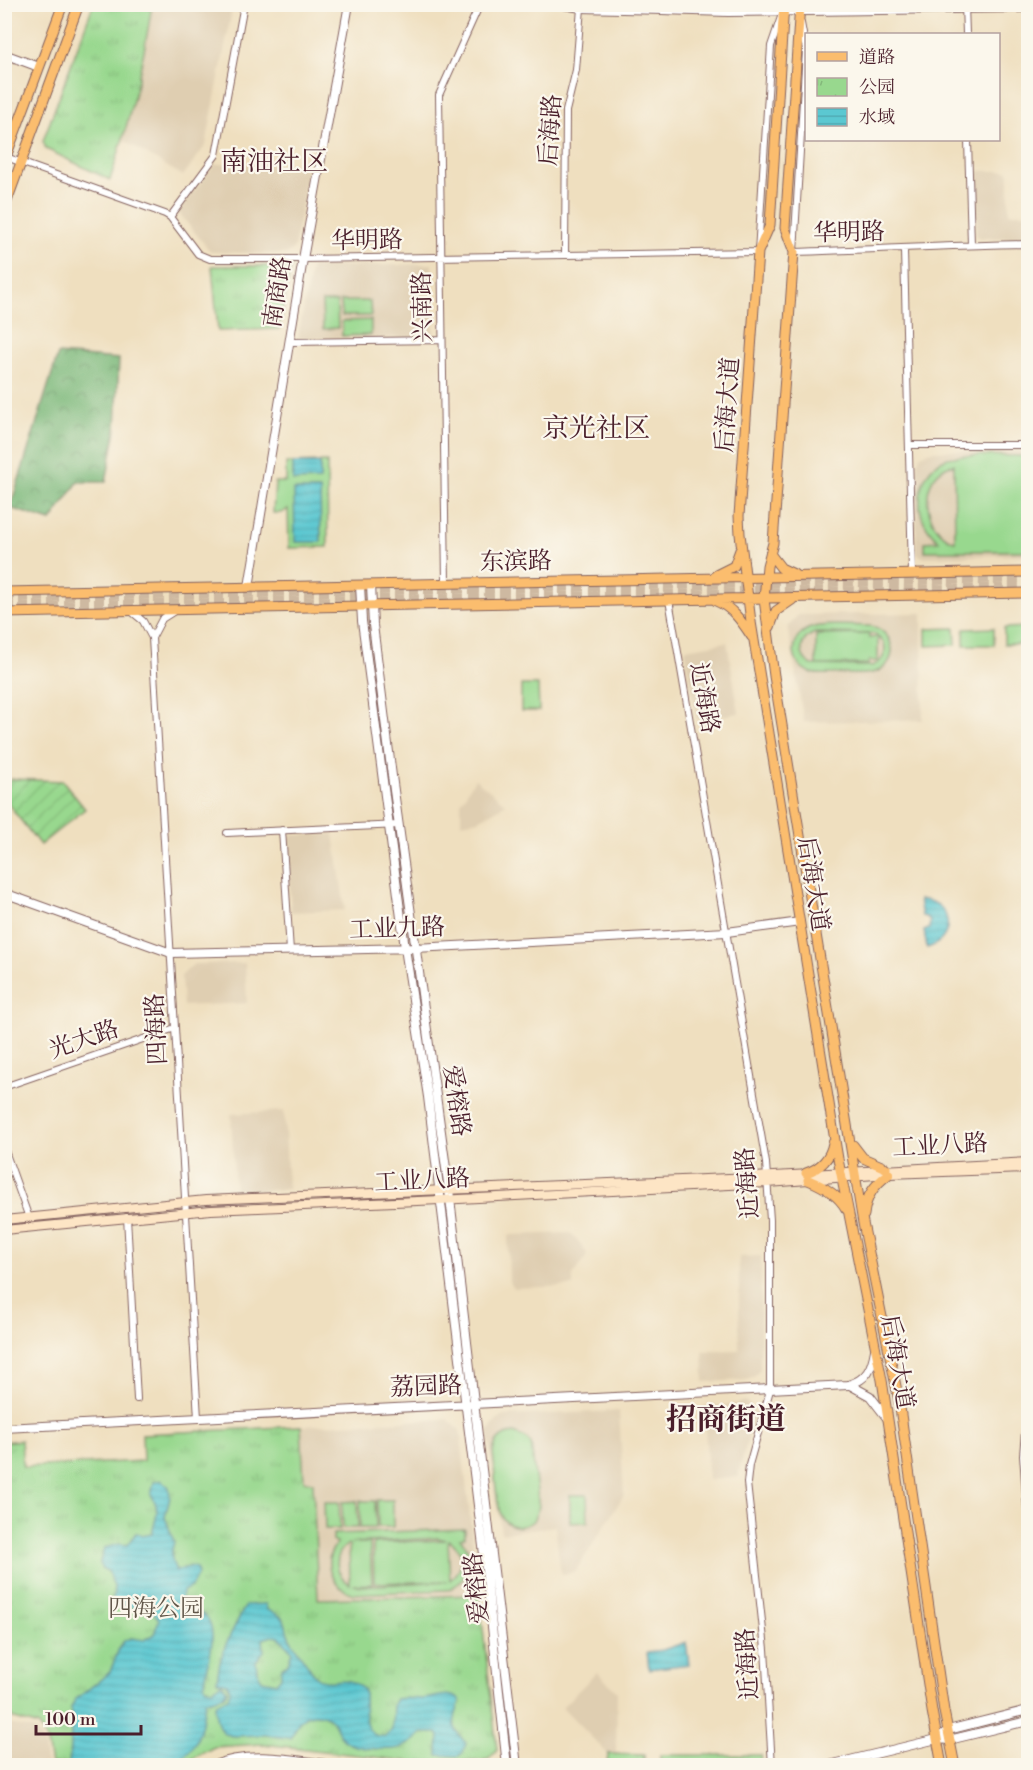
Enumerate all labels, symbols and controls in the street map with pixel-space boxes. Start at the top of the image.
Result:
legend [805,33,1000,141]
text: 道路 [859,46,895,69]
text: 公园 [859,76,895,99]
street label: 后海路 [534,93,568,167]
text: 水域 [859,106,895,129]
district label: 南油社区 [220,145,328,179]
street label: 华明路 [813,217,885,249]
street label: 华明路 [331,225,403,257]
street label: 南商路 [258,254,298,330]
street label: 兴南路 [407,271,439,343]
street label: 后海大道 [710,356,746,454]
district label: 京光社区 [542,412,650,446]
street label: 东滨路 [480,546,552,578]
street label: 近海路 [683,660,725,736]
street label: 后海大道 [791,834,835,934]
street label: 工业九路 [349,912,445,946]
street label: 四海路 [140,992,174,1066]
street label: 光大路 [45,1014,123,1066]
street label: 爱榕路 [436,1063,476,1139]
street label: 工业八路 [891,1129,989,1163]
street label: 近海路 [730,1146,766,1220]
street label: 工业八路 [373,1164,471,1198]
street label: 后海大道 [874,1312,920,1412]
street label: 荔园路 [389,1371,463,1403]
district label: 招商街道 [666,1401,786,1439]
street label: 爱榕路 [458,1551,496,1625]
park label: 四海公园 [108,1594,204,1624]
street label: 近海路 [731,1627,765,1701]
scale bar [36,1698,141,1736]
text: 100 m [45,1708,96,1731]

